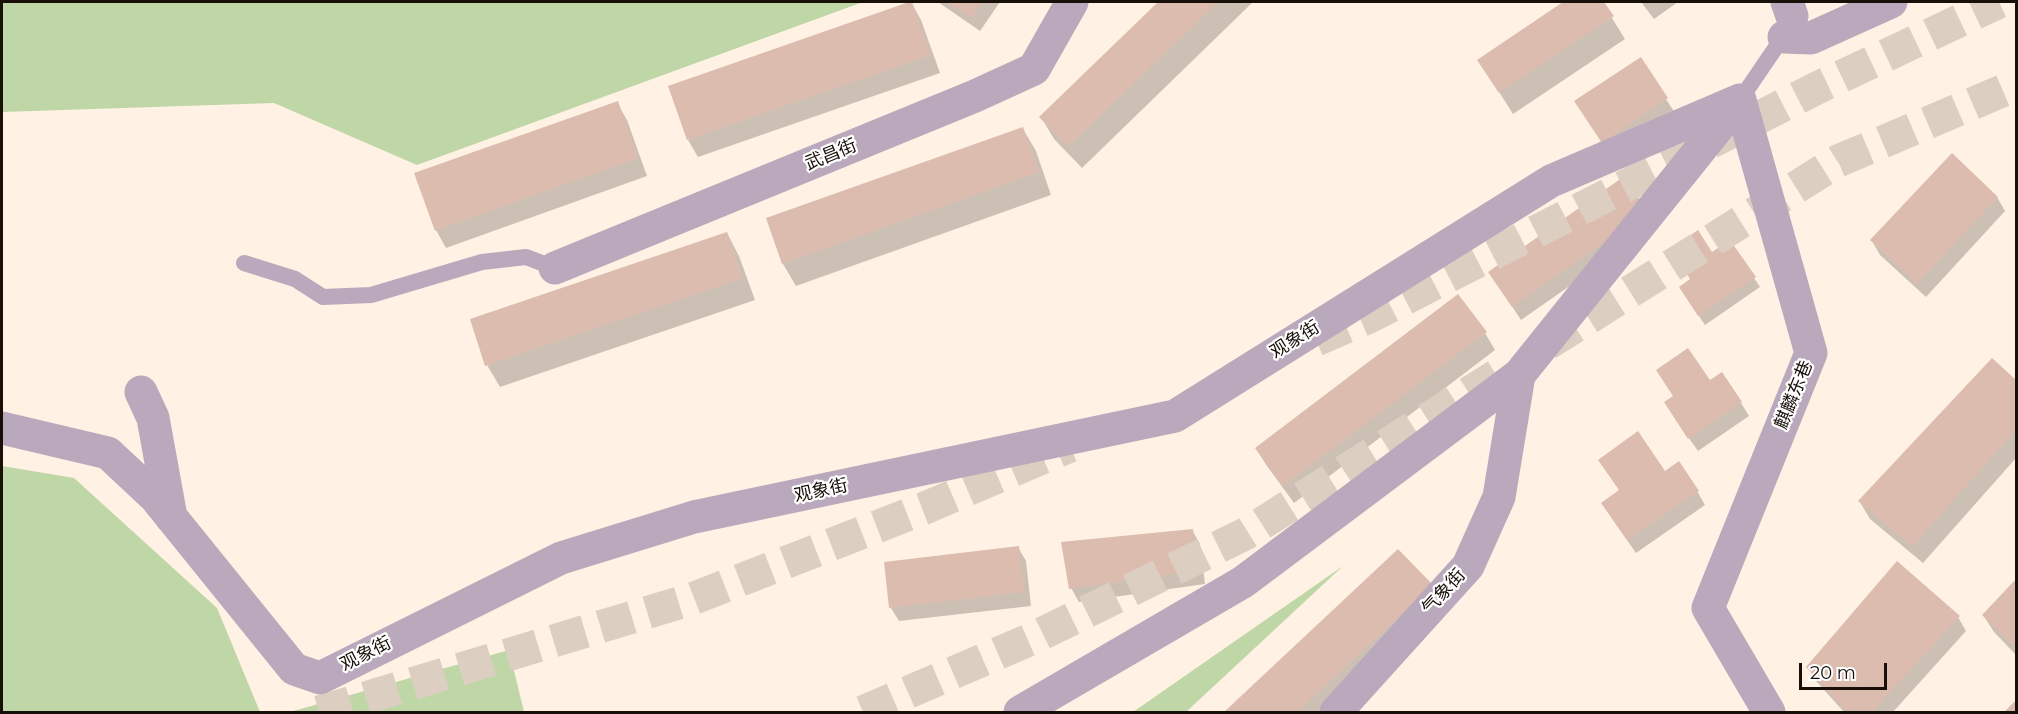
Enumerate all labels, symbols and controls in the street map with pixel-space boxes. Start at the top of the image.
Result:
street label: 武昌街 [802,135,860,175]
street label: 观象街 [1266,317,1324,363]
street label: 麒麟东巷 [1771,358,1817,432]
street label: 观象街 [792,475,850,507]
street label: 气象街 [1418,565,1470,619]
street label: 观象街 [337,632,395,676]
scale bar [1802,651,1890,689]
text: 20 m [1810,662,1856,684]

